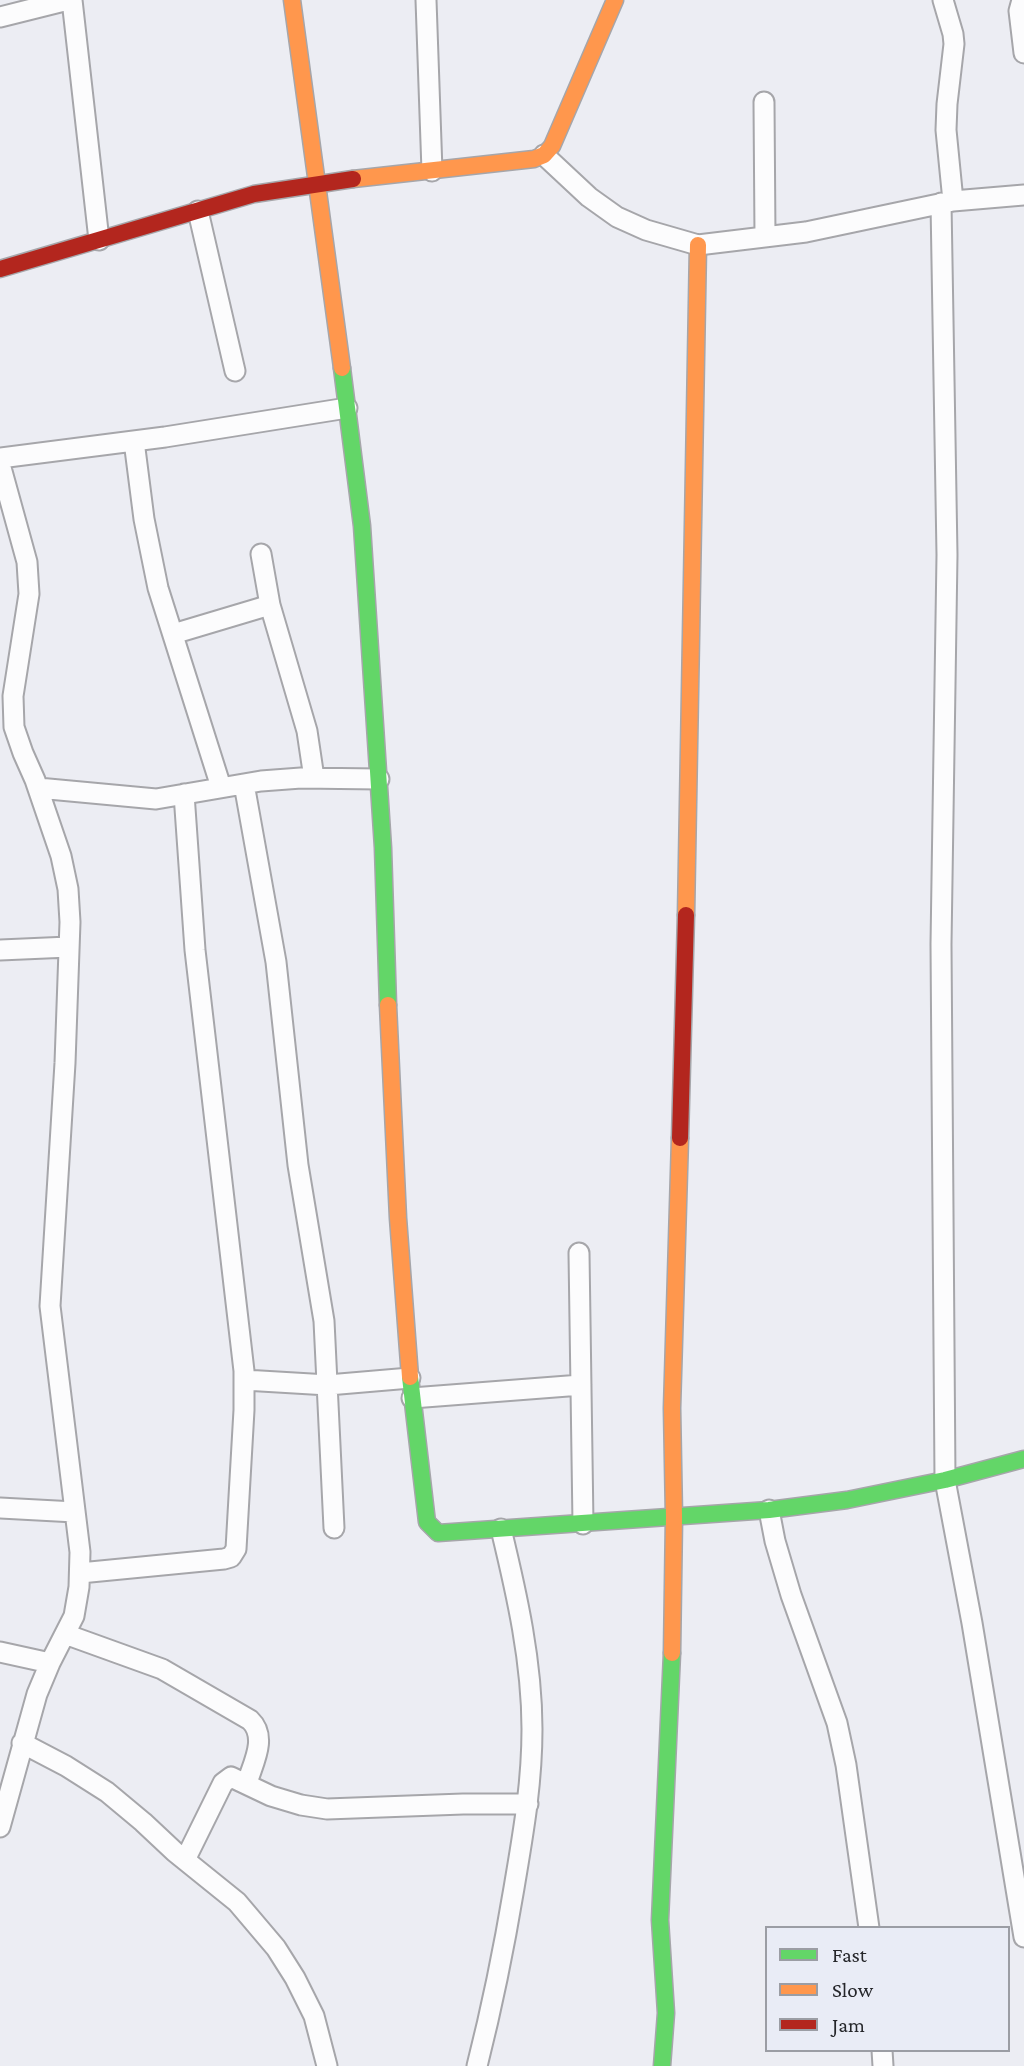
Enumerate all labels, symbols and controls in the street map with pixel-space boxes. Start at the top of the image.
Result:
legend [765,1926,1010,2052]
text: Fast [832,1943,867,1967]
text: Slow [832,1978,873,2002]
text: Jam [832,2013,865,2037]

